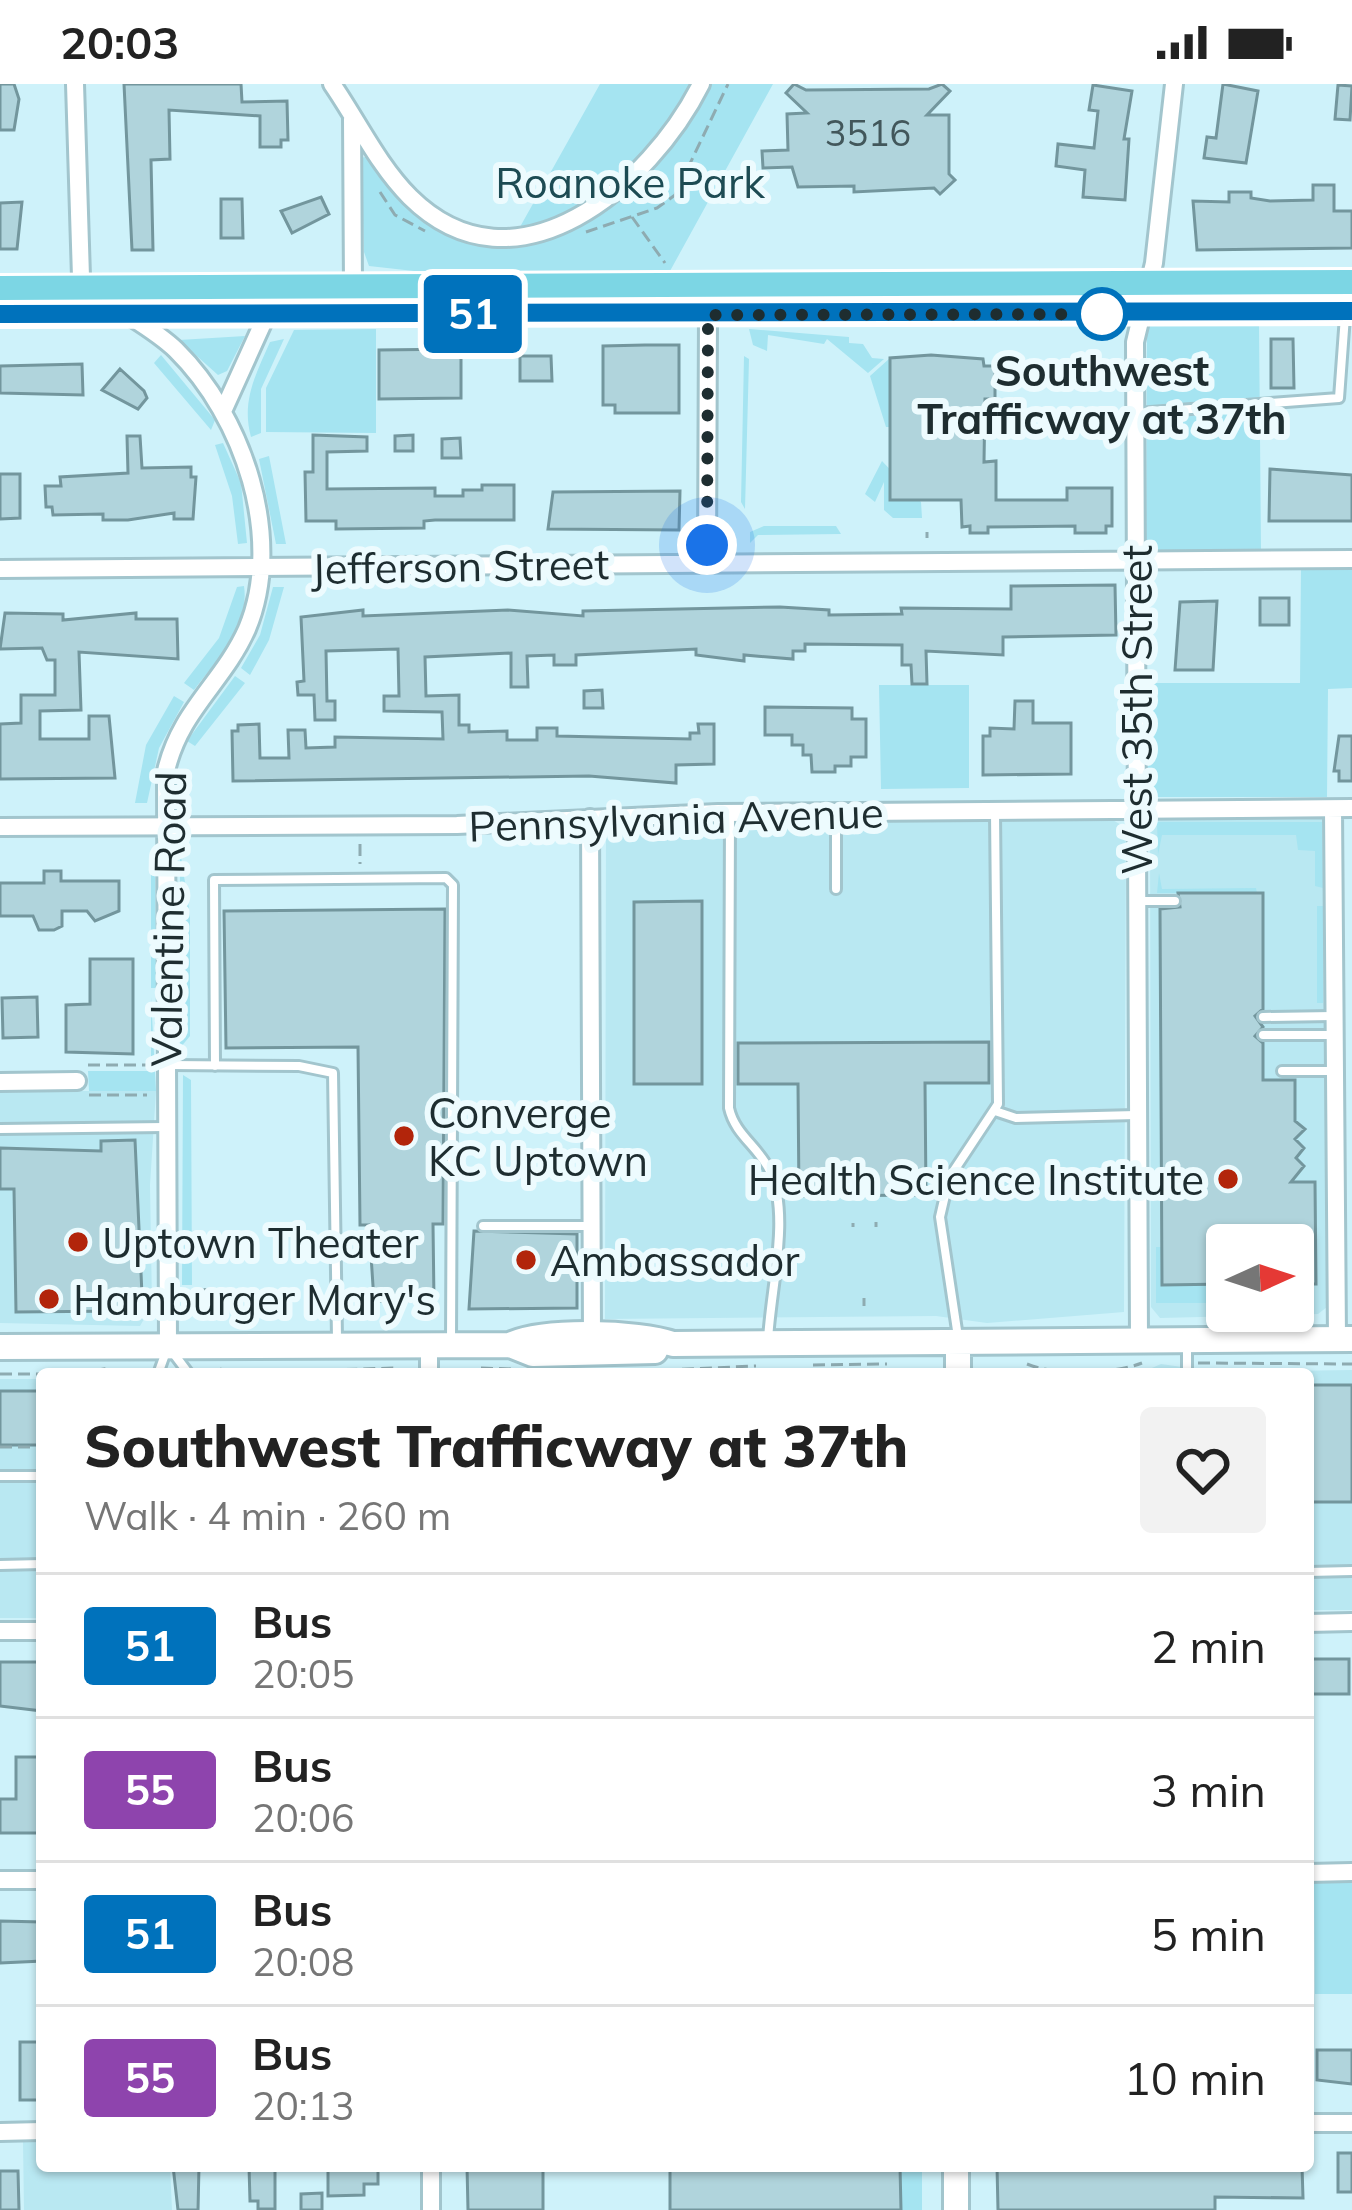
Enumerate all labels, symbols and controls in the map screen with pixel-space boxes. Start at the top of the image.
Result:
text: 20:03 [60,14,179,70]
house number: 3516 [825,110,911,155]
park label: Roanoke Park [495,156,765,209]
line badge: 51 [419,275,527,353]
text: 51 [448,287,498,340]
marker: Southwest Trafficway at 37th [1077,289,1127,339]
place label: Southwest Trafficway at 37th [917,344,1287,445]
your location [677,515,737,575]
street label: Jefferson Street [310,537,610,595]
street label: West 35th Street [1110,545,1163,875]
street label: Valentine Road [139,771,197,1067]
street label: Pennsylvania Avenue [468,785,884,853]
place label: Converge KC Uptown [428,1086,648,1187]
marker: Converge KC Uptown [391,1123,417,1149]
place label: Health Science Institute [748,1153,1204,1206]
marker: Health Science Institute [1215,1166,1241,1192]
place label: Uptown Theater [102,1216,419,1269]
north arrow [1206,1224,1314,1332]
map controls [1206,1224,1314,1332]
marker: Uptown Theater [65,1229,91,1255]
place label: Ambassador [550,1234,800,1287]
marker: Ambassador [513,1247,539,1273]
place label: Hamburger Mary's [73,1273,436,1326]
marker: Hamburger Mary's [36,1286,62,1312]
button: heart [1140,1407,1266,1533]
text: Southwest Trafficway at 37th [84,1410,908,1481]
text: Walk · 4 min · 260 m [84,1491,451,1540]
text: Bus [252,1593,332,1649]
text: 2 min [1151,1618,1266,1674]
text: 51 [125,1619,175,1672]
text: 20:05 [252,1649,355,1698]
text: Bus [252,1737,332,1793]
text: 3 min [1151,1762,1266,1818]
text: 55 [125,1763,175,1816]
text: 20:06 [252,1793,355,1842]
text: Bus [252,1881,332,1937]
text: 5 min [1151,1906,1266,1962]
text: 51 [125,1907,175,1960]
text: 20:08 [252,1937,355,1986]
text: Bus [252,2025,332,2081]
text: 10 min [1124,2050,1266,2106]
text: 55 [125,2051,175,2104]
text: 20:13 [252,2081,355,2130]

